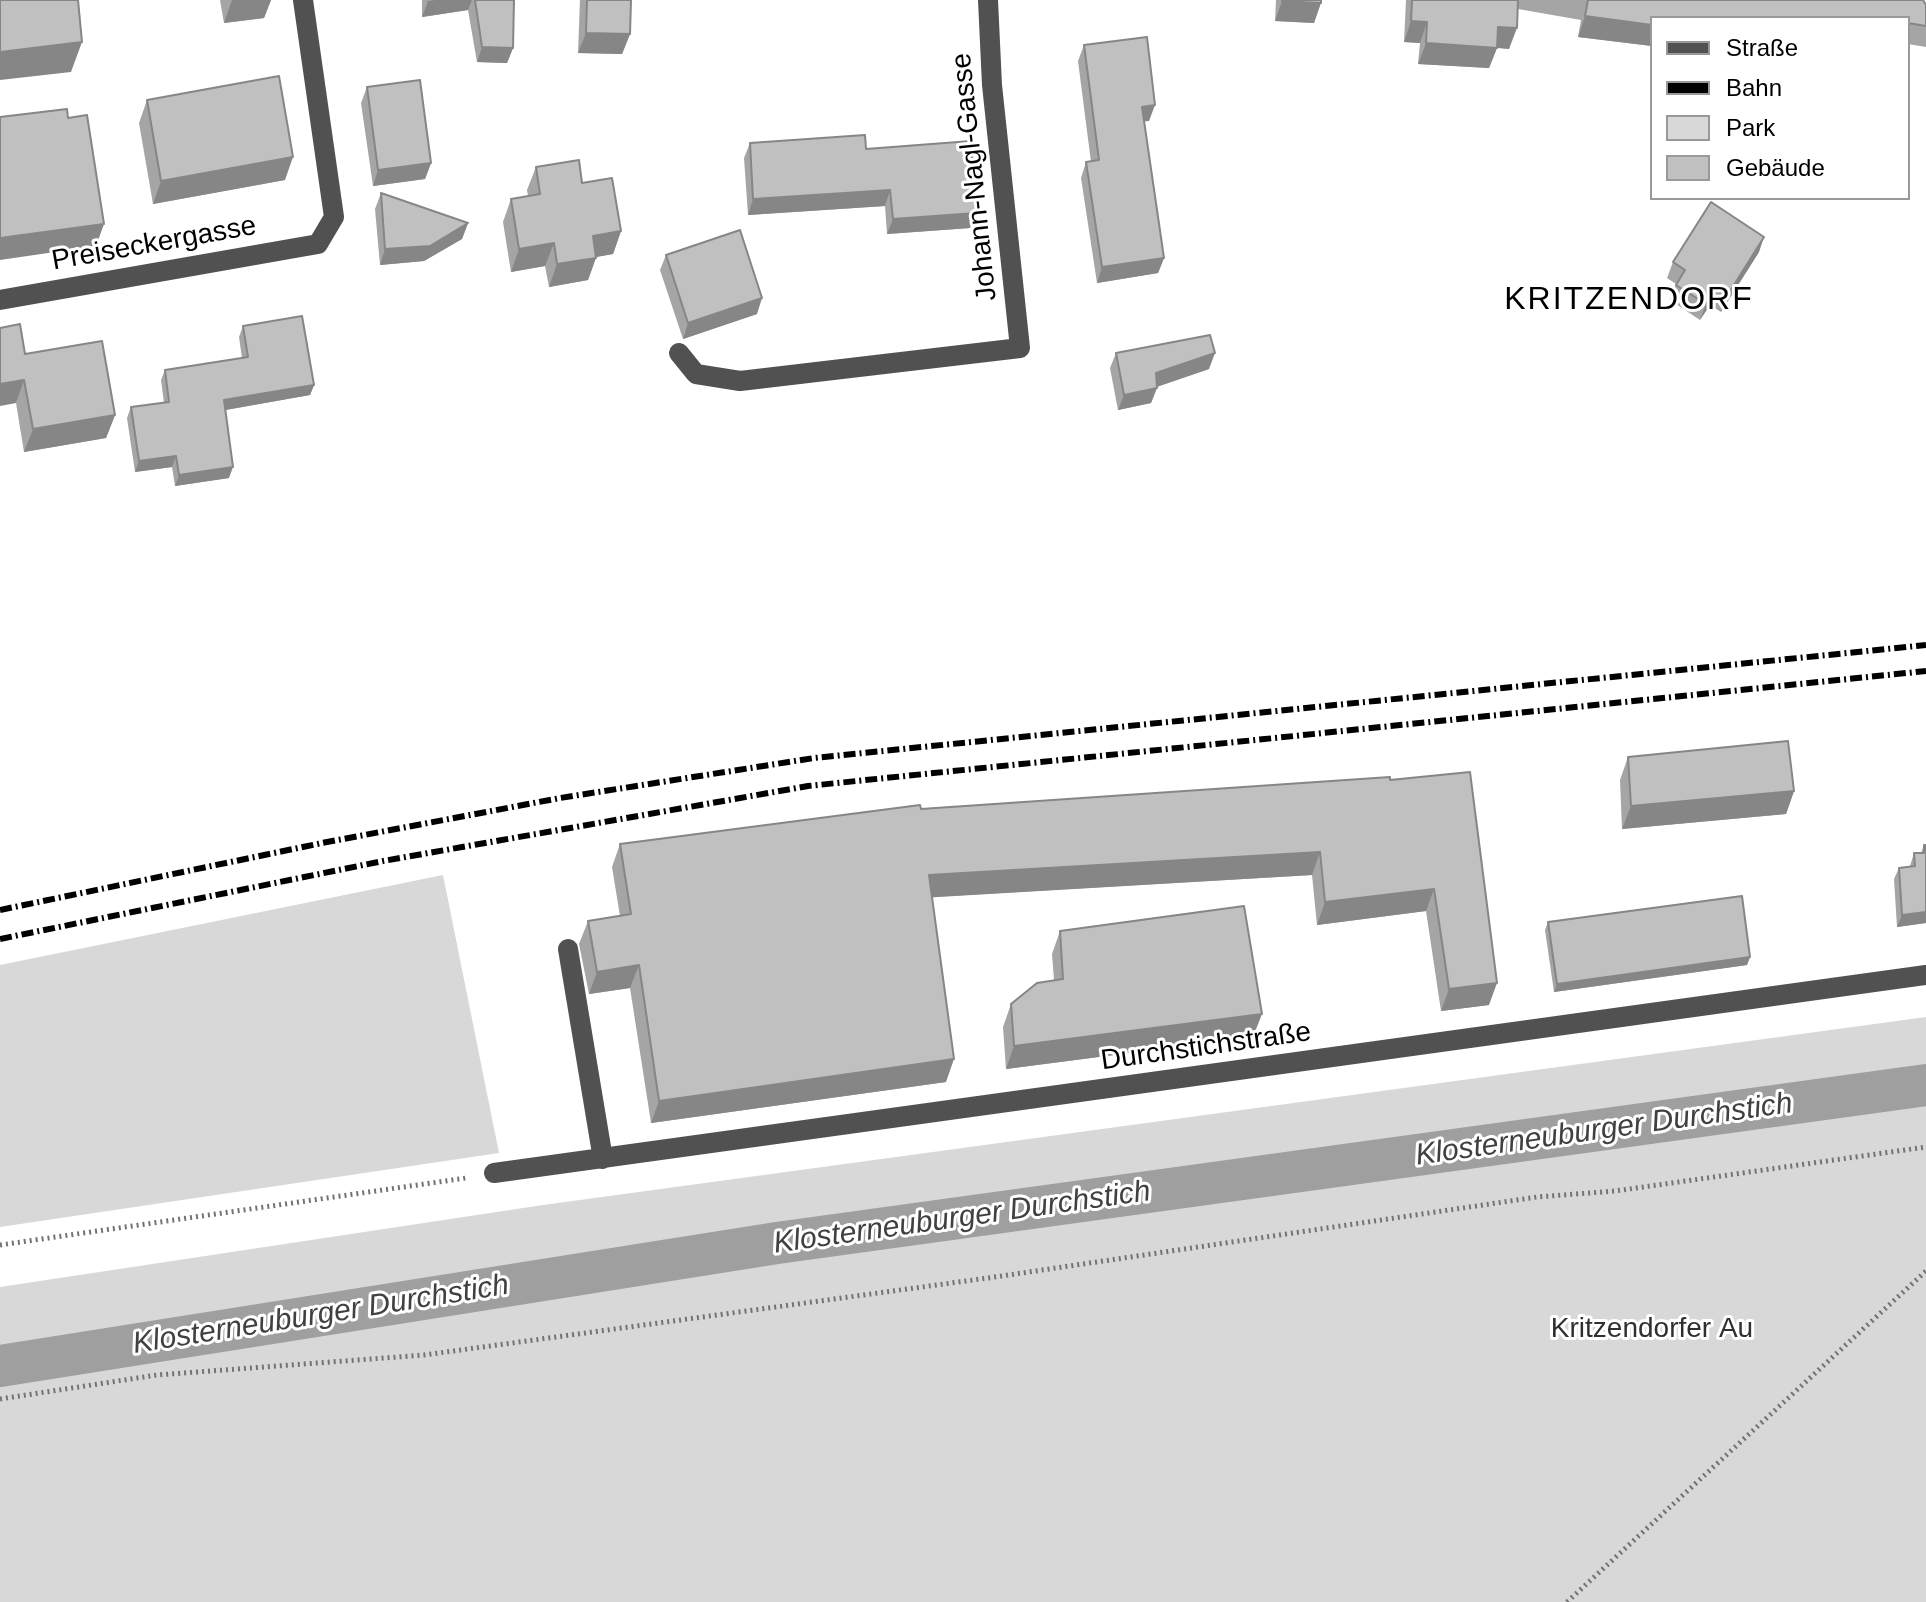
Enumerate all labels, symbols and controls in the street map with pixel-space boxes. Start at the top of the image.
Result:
legend [1650,16,1910,200]
text: Straße [1726,34,1798,61]
street label: Johann-Nagl-Gasse [945,51,1005,303]
text: Bahn [1726,74,1782,101]
text: Park [1726,114,1775,141]
text: Gebäude [1726,154,1825,181]
street label: Preiseckergasse [49,209,259,279]
district label: KRITZENDORF [1504,281,1754,319]
street label: Durchstichstraße [1099,1016,1313,1078]
water label: Klosterneuburger Durchstich [1413,1086,1795,1174]
water label: Klosterneuburger Durchstich [771,1174,1153,1262]
water label: Klosterneuburger Durchstich [130,1267,512,1363]
park label: Kritzendorfer Au [1551,1312,1753,1346]

